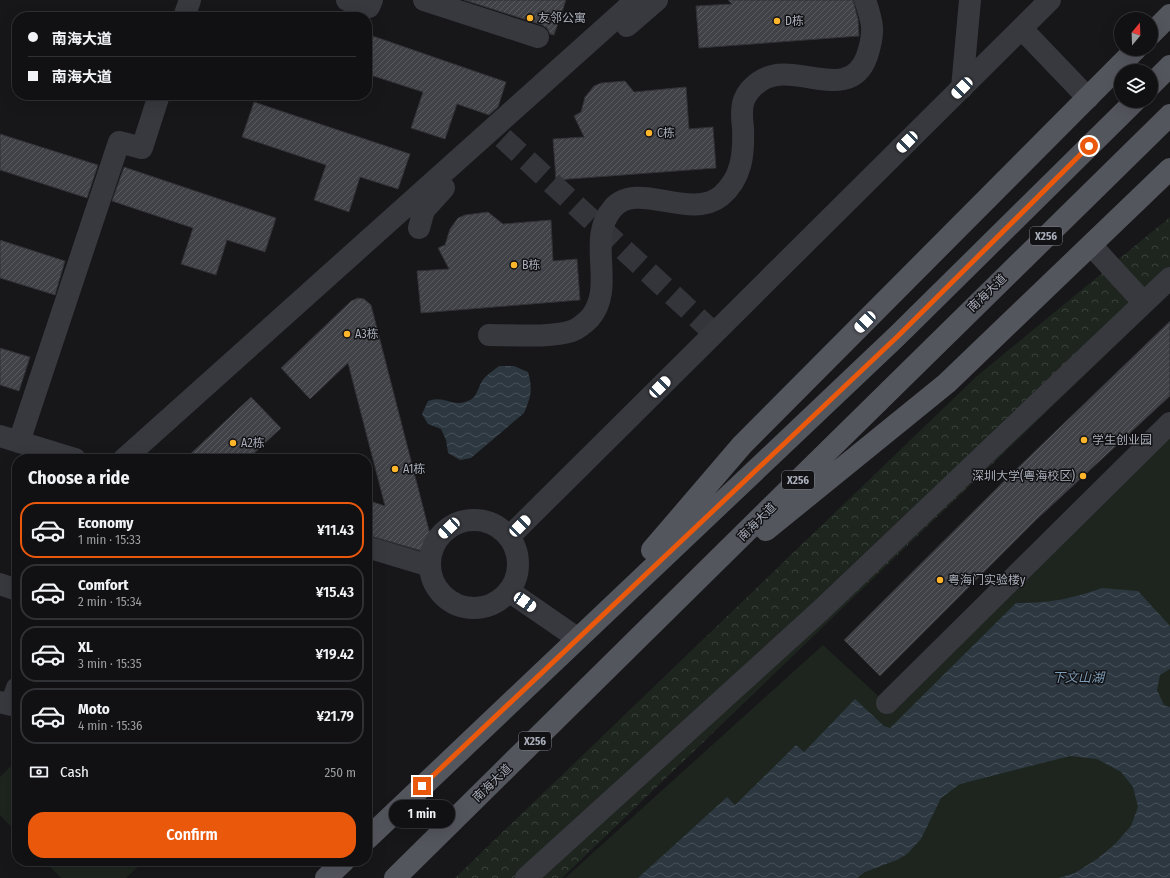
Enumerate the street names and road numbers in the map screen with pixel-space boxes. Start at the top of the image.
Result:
road number: X256 [1030,227,1062,245]
street label: 南海大道 [965,271,1009,315]
road number: X256 [782,471,814,489]
street label: 南海大道 [735,500,779,544]
road number: X256 [519,732,551,750]
street label: 南海大道 [470,761,514,805]

